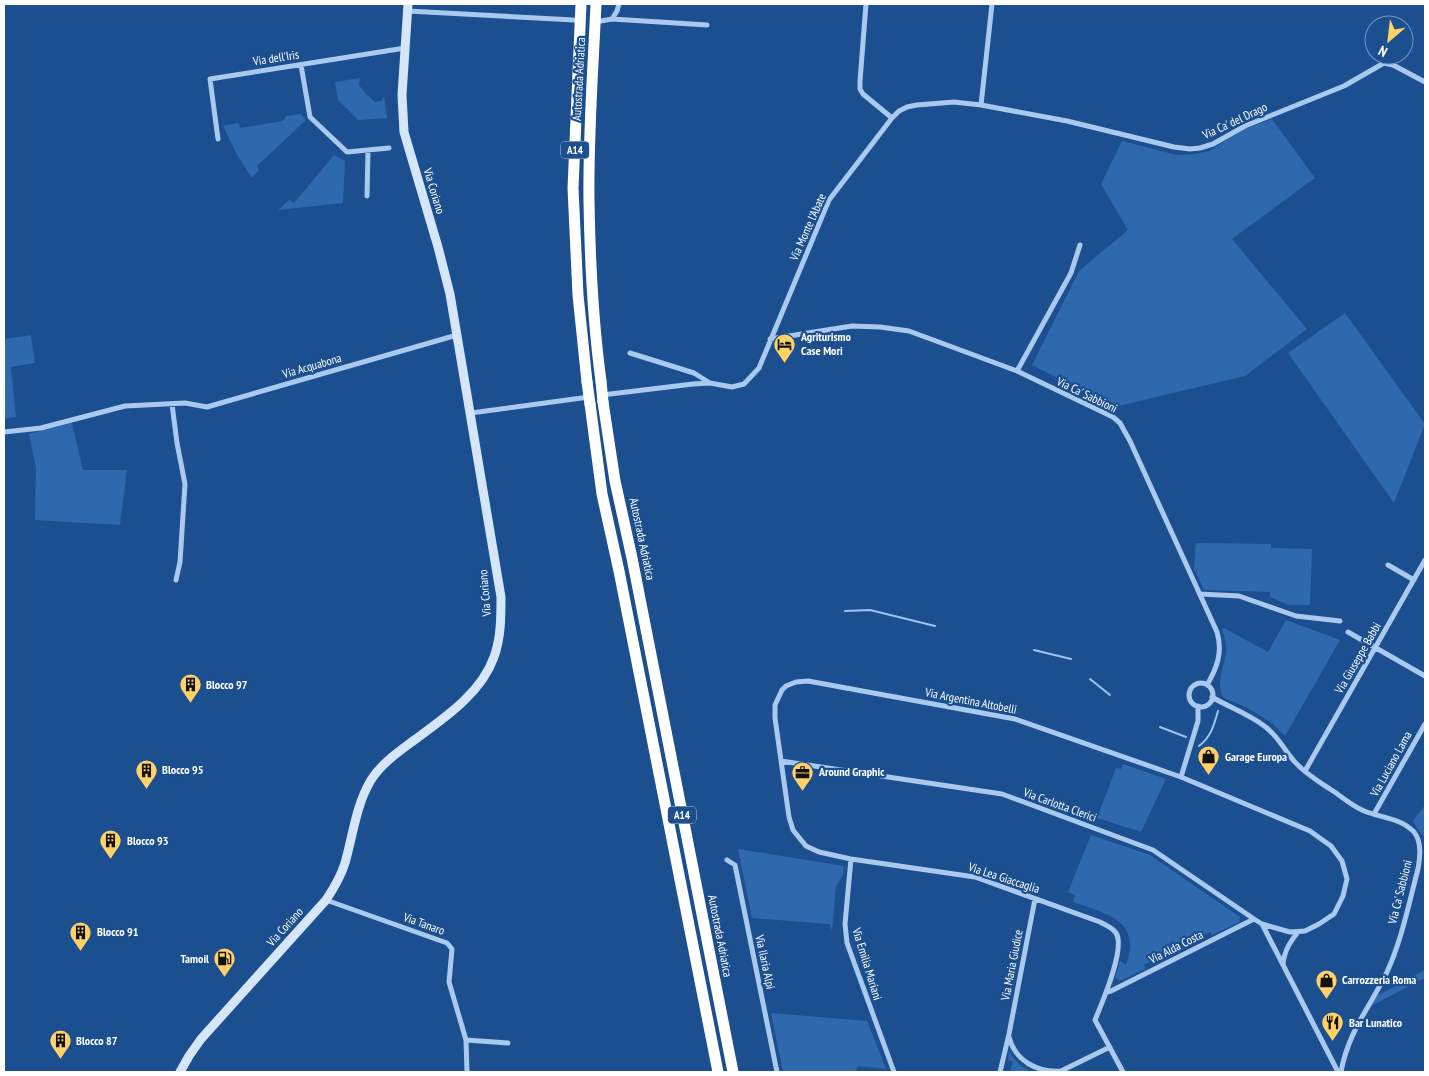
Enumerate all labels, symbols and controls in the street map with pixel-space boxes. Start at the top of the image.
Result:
north arrow [1364,15,1414,65]
street label: Autostrada Adriatica [569,37,588,121]
text: N [1375,42,1390,61]
street label: Via dell'Iris [251,46,300,69]
street label: Via Ca' del Drago [1199,99,1270,142]
road number: A14 [561,142,589,158]
street label: Via Coriano [420,165,449,216]
street label: Via Monte l'Abate [786,191,829,264]
place label: Agriturismo Case Mori [800,329,852,358]
hotel icon: Agriturismo Case Mori [773,332,797,363]
street label: Via Acquabona [280,350,343,381]
street label: Via Ca' Sabbioni [1054,373,1120,416]
street label: Autostrada Adriatica [626,497,659,581]
street label: Via Coriano [475,569,494,618]
street label: Via Giuseppe Babbi [1331,620,1384,697]
building icon: Blocco 97 [178,673,202,704]
place label: Blocco 97 [206,677,248,692]
street label: Via Argentina Altobelli [923,684,1018,717]
street label: Via Luciano Lama [1366,728,1415,800]
shop icon: Garage Europa [1197,745,1221,776]
place label: Garage Europa [1225,749,1287,764]
building icon: Blocco 95 [134,758,158,789]
office icon: Around Graphic [791,760,815,791]
place label: Blocco 95 [162,762,204,777]
place label: Around Graphic [818,764,885,779]
street label: Via Carlotta Clerici [1021,784,1099,825]
road number: A14 [668,806,696,824]
building icon: Blocco 93 [99,829,123,860]
place label: Blocco 93 [127,833,169,848]
street label: Via Ca' Sabbioni [1384,858,1415,926]
street label: Via Lea Giaccaglia [966,859,1042,896]
street label: Autostrada Adriatica [705,893,736,978]
street label: Via Coriano [263,904,306,950]
street label: Via Tanaro [401,909,447,938]
building icon: Blocco 91 [69,920,93,951]
place label: Blocco 91 [97,924,139,939]
street label: Via Emilia Mariani [849,925,886,1002]
street label: Via Alda Costa [1145,926,1205,967]
street label: Via Maria Giudice [997,928,1026,1003]
street label: Via Ilaria Alpi [752,932,779,990]
fuel station icon: Tamoil [213,947,237,978]
place label: Tamoil [180,951,209,966]
shop icon: Carrozzeria Roma [1314,968,1338,999]
place label: Carrozzeria Roma [1342,972,1416,987]
restaurant icon: Bar Lunatico [1321,1011,1345,1042]
place label: Bar Lunatico [1349,1015,1403,1030]
building icon: Blocco 87 [48,1029,72,1060]
place label: Blocco 87 [76,1033,118,1048]

